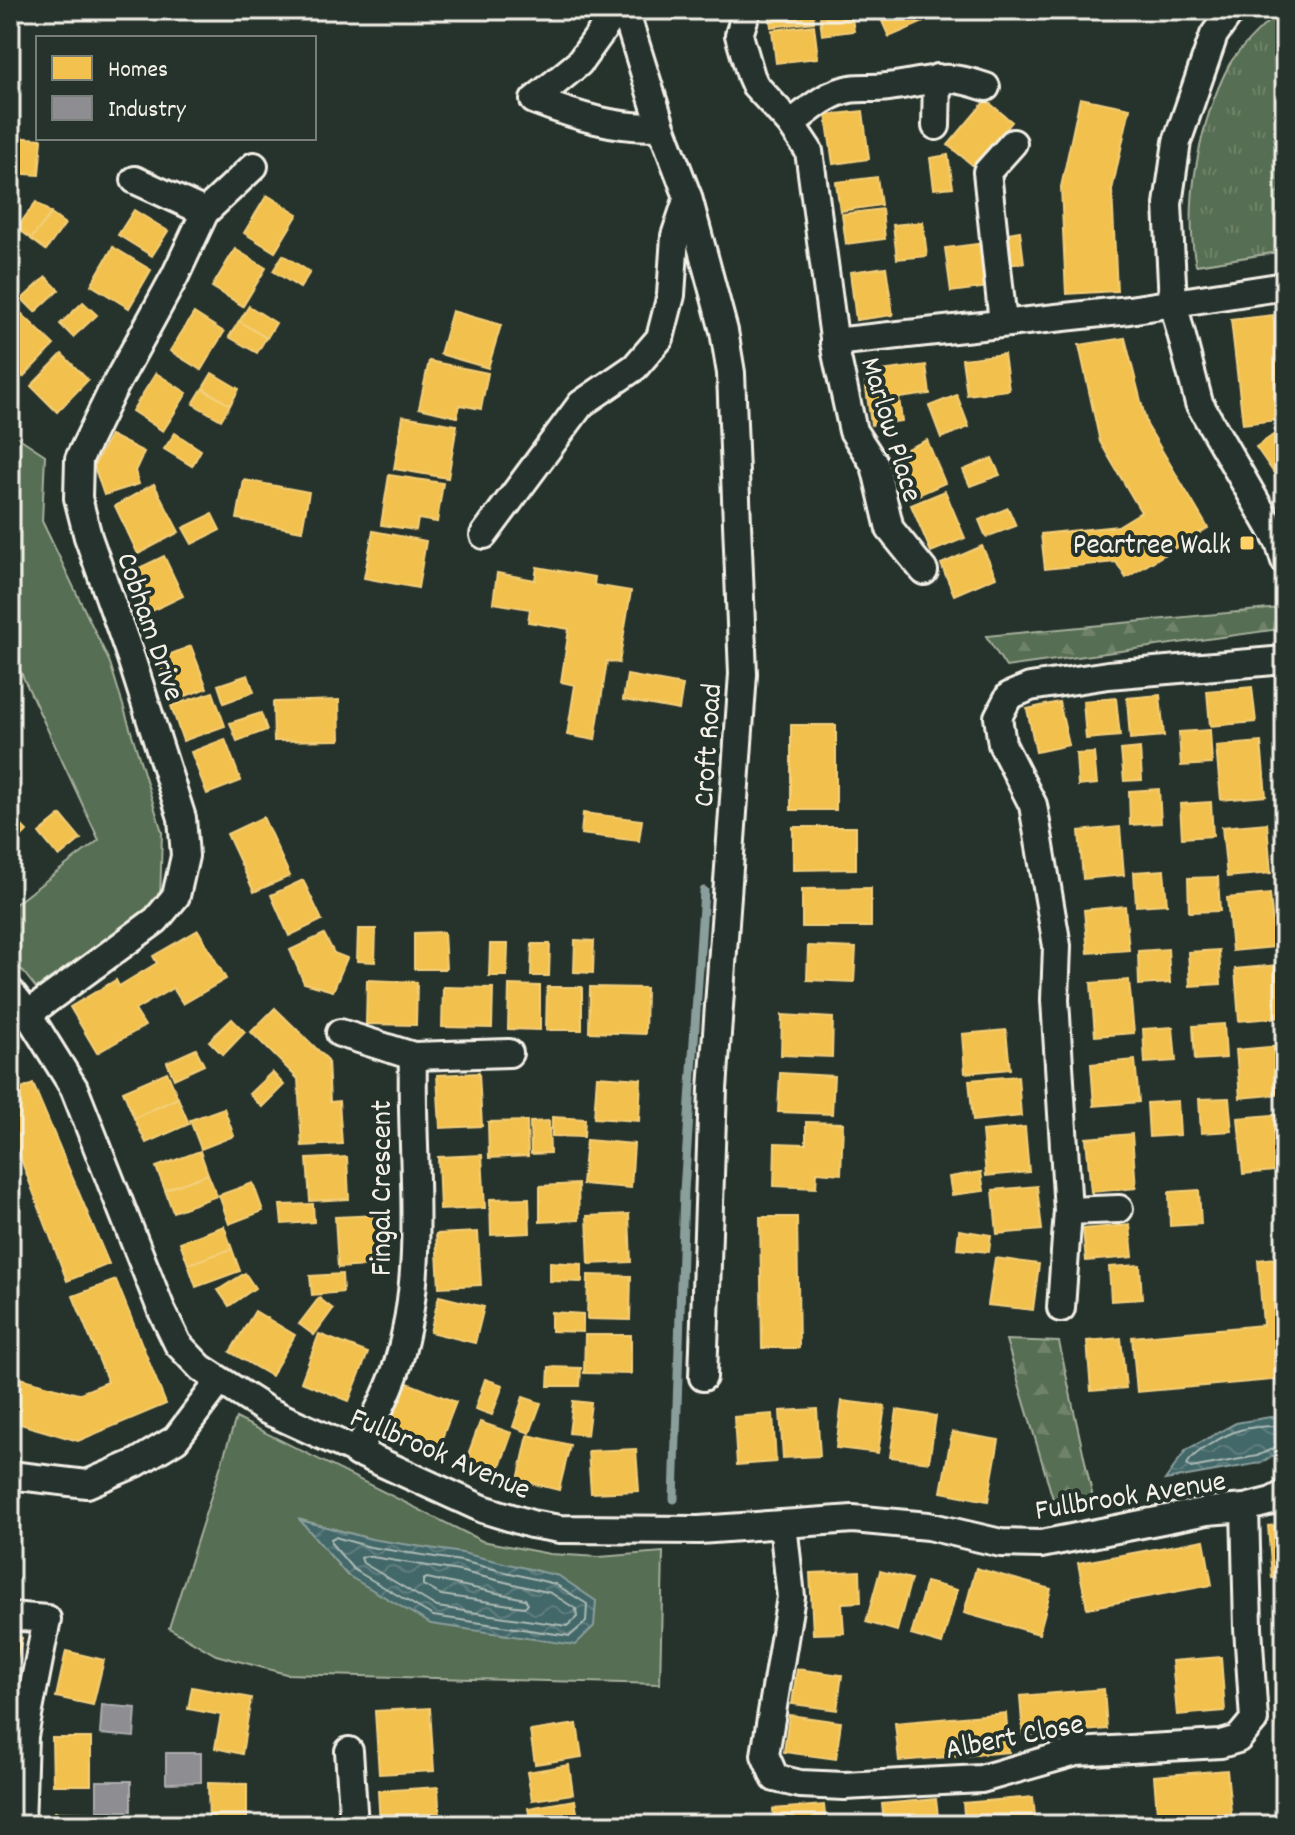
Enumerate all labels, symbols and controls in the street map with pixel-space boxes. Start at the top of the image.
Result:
legend [36,36,316,140]
text: Homes [108,54,168,88]
text: Industry [108,94,187,128]
street label: Marlow Place [846,353,931,508]
place label: Peartree Walk [1073,526,1231,569]
marker: Peartree Walk [1238,534,1256,552]
street label: Cobham Drive [102,548,193,707]
street label: Croft Road [685,682,736,809]
street label: Fingal Crescent [363,1100,406,1276]
street label: Fullbrook Avenue [342,1399,536,1514]
street label: Fullbrook Avenue [1032,1462,1229,1535]
street label: Albert Close [942,1705,1088,1774]

